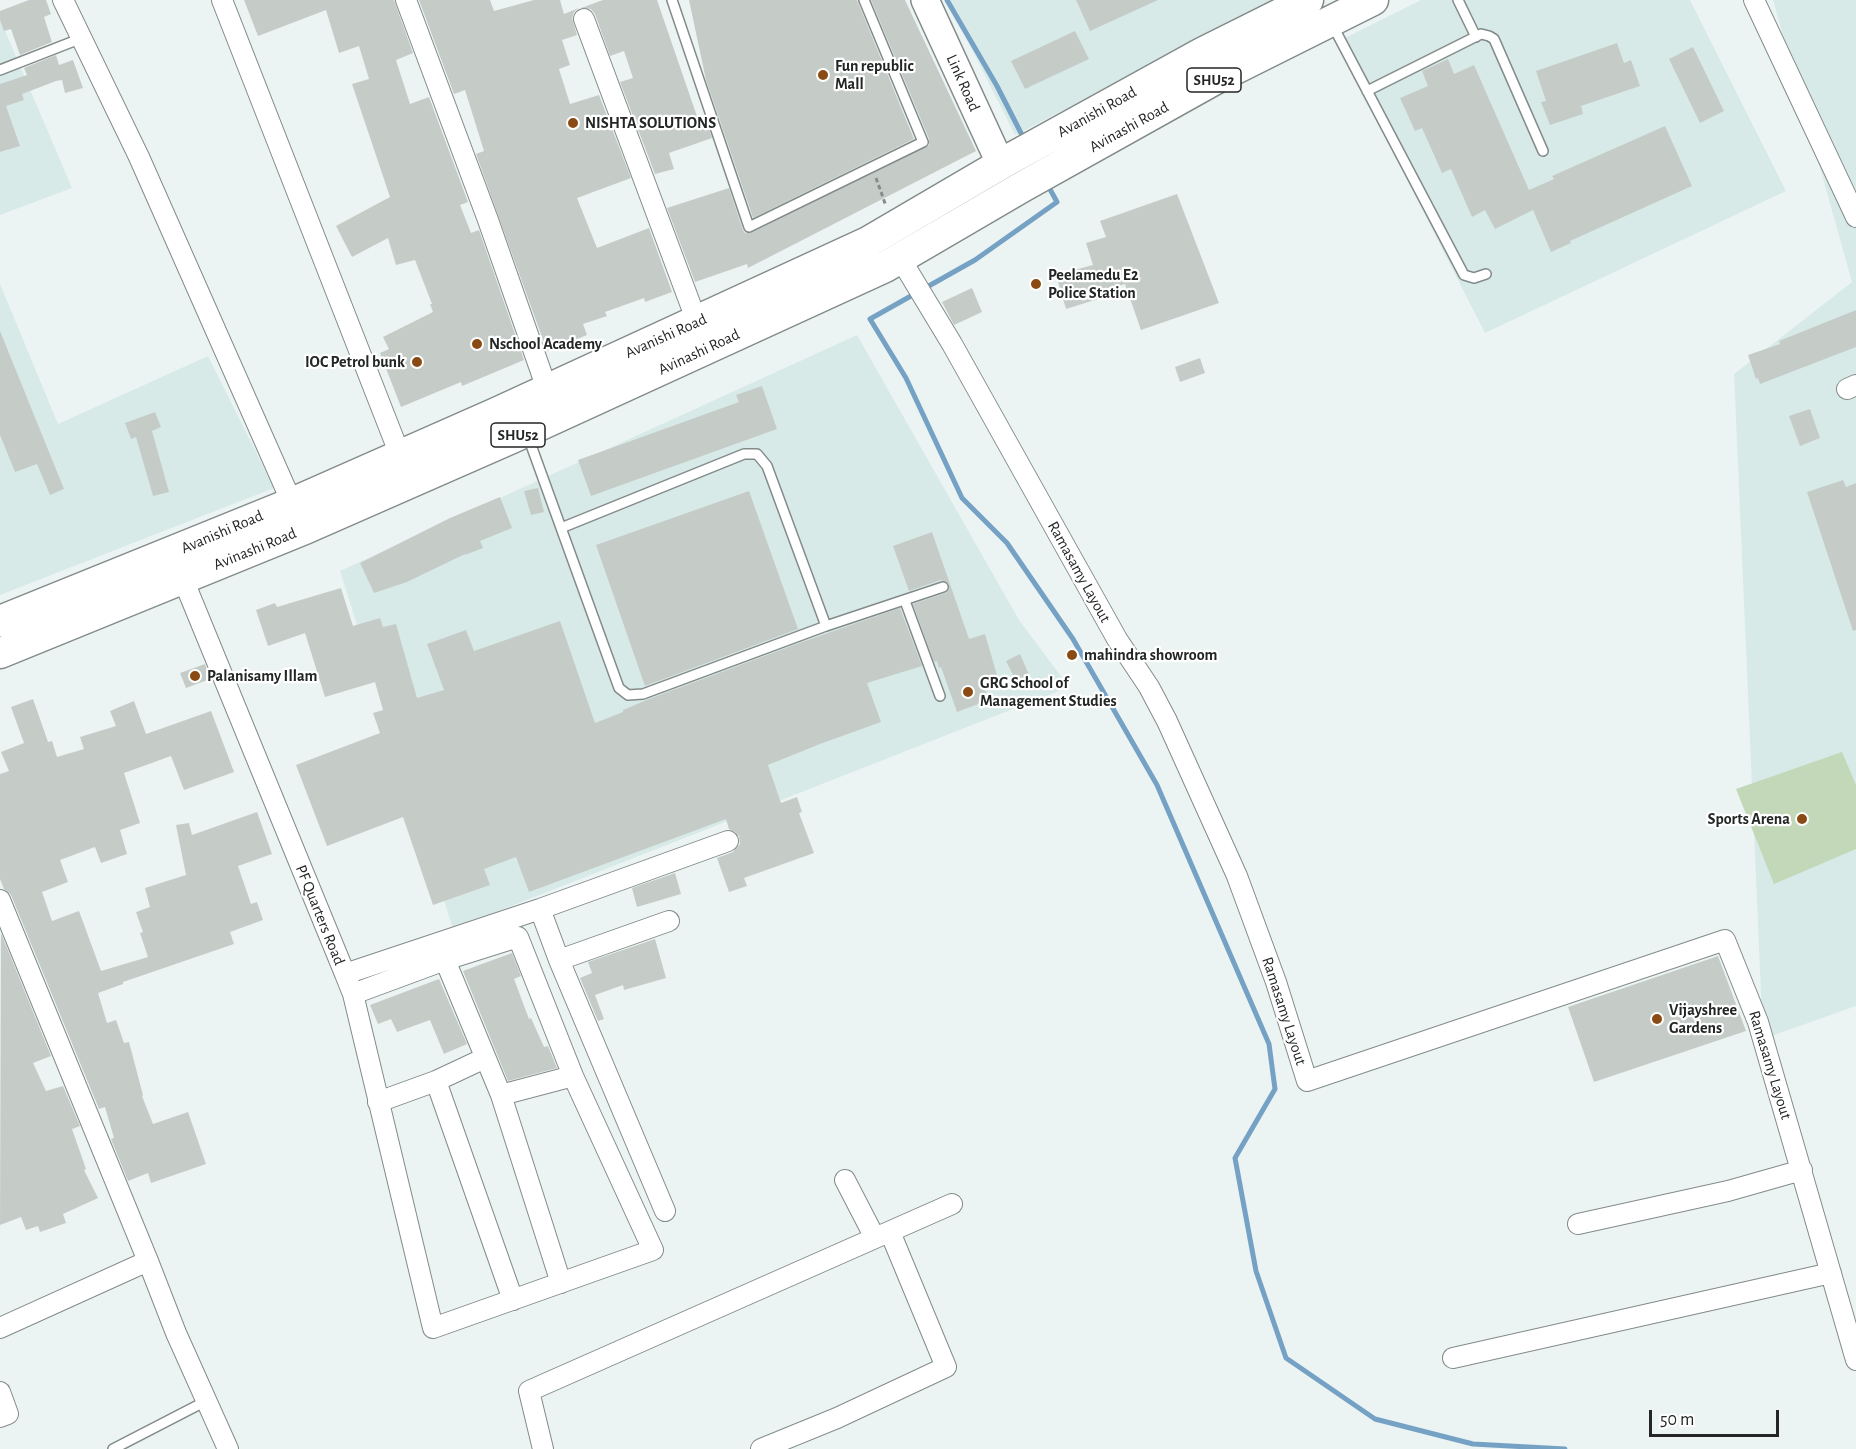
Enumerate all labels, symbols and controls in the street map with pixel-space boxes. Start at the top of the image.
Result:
street label: Link Road [942,51,984,115]
place label: Fun republic Mall [835,56,914,94]
marker: Fun republic Mall [816,68,830,82]
road number: SHU52 [1187,68,1241,92]
street label: Avanishi Road [1054,82,1140,142]
street label: Avinashi Road [1086,97,1172,157]
place label: NISHTA SOLUTIONS [585,113,716,133]
marker: NISHTA SOLUTIONS [566,116,580,130]
place label: Peelamedu E2 Police Station [1048,265,1139,303]
marker: Peelamedu E2 Police Station [1029,277,1043,291]
street label: Avanishi Road [622,309,710,363]
street label: Avinashi Road [655,325,743,379]
place label: Nschool Academy [489,334,602,354]
marker: Nschool Academy [470,337,484,351]
place label: IOC Petrol bunk [305,352,405,372]
marker: IOC Petrol bunk [410,355,424,369]
road number: SHU52 [491,423,545,447]
street label: Avanishi Road [178,506,266,558]
street label: Ramasamy Layout [1043,518,1115,626]
street label: Avinashi Road [211,524,299,574]
place label: mahindra showroom [1084,645,1217,665]
marker: mahindra showroom [1065,648,1079,662]
place label: Palanisamy Illam [207,666,318,686]
marker: Palanisamy Illam [188,669,202,683]
place label: GRG School of Management Studies [980,673,1117,711]
marker: GRG School of Management Studies [961,685,975,699]
place label: Sports Arena [1708,809,1790,829]
marker: Sports Arena [1795,812,1809,826]
street label: PF Quarters Road [291,862,349,968]
street label: Ramasamy Layout [1257,954,1311,1068]
place label: Vijayshree Gardens [1669,1000,1737,1038]
street label: Ramasamy Layout [1744,1008,1796,1122]
marker: Vijayshree Gardens [1650,1012,1664,1026]
scale bar [1652,1398,1782,1436]
text: 50 m [1660,1411,1694,1429]

